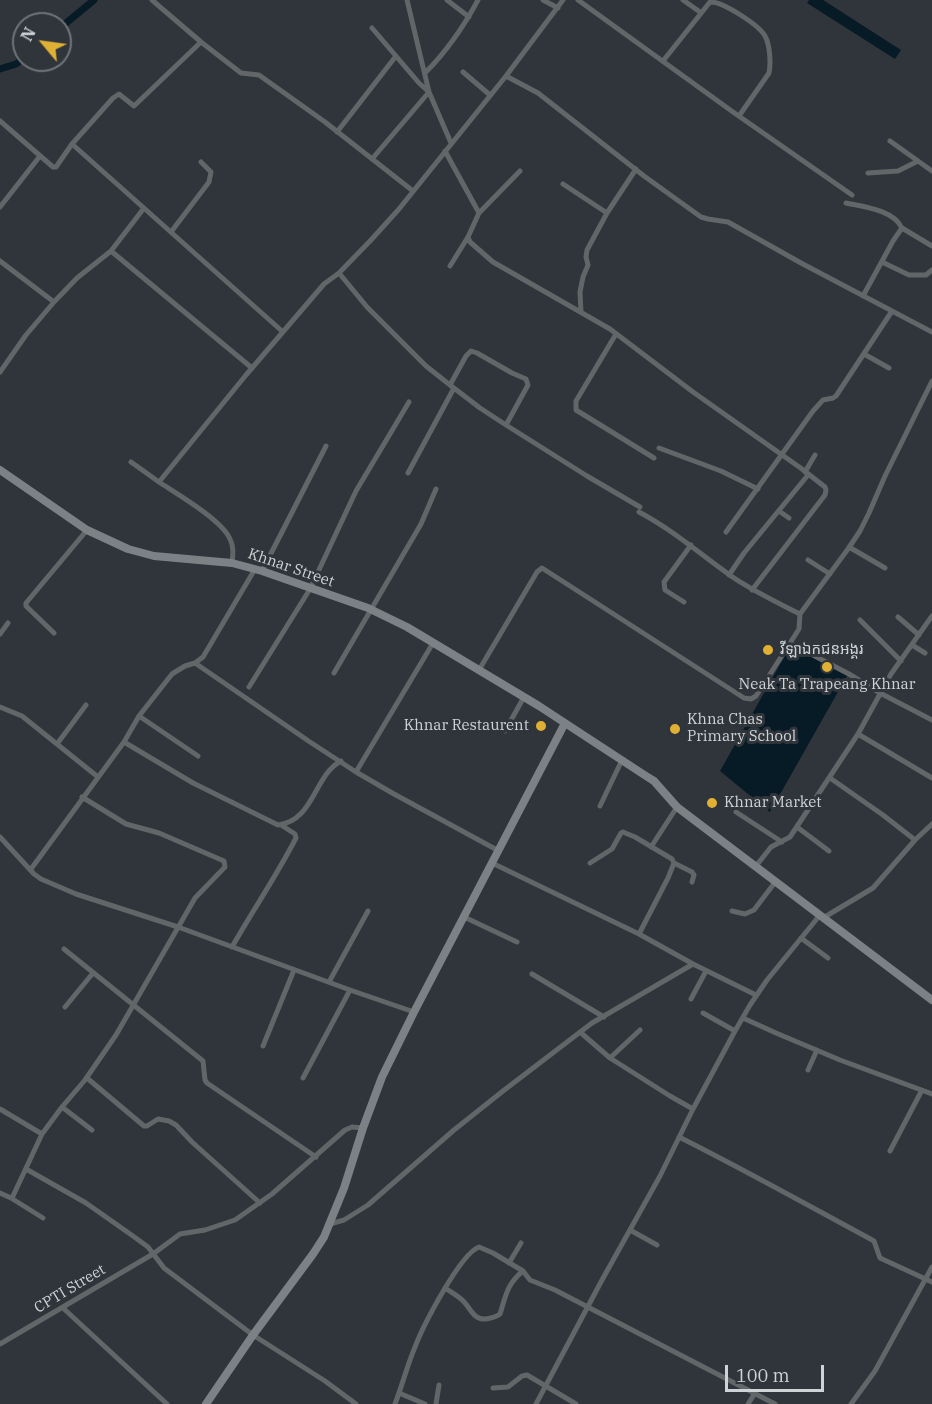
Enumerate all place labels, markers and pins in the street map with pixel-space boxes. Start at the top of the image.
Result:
place label: វីឡាឯកជនអង្គរ [780,641,863,659]
marker: វីឡាឯកជនអង្គរ [761,643,775,657]
marker: Neak Ta Trapeang Khnar [820,660,834,674]
place label: Neak Ta Trapeang Khnar [739,676,915,694]
place label: Khna Chas Primary School [687,711,796,746]
place label: Khnar Restaurent [404,717,529,735]
marker: Khnar Restaurent [534,719,548,733]
marker: Khna Chas Primary School [668,722,682,736]
place label: Khnar Market [724,794,822,812]
marker: Khnar Market [705,796,719,810]

